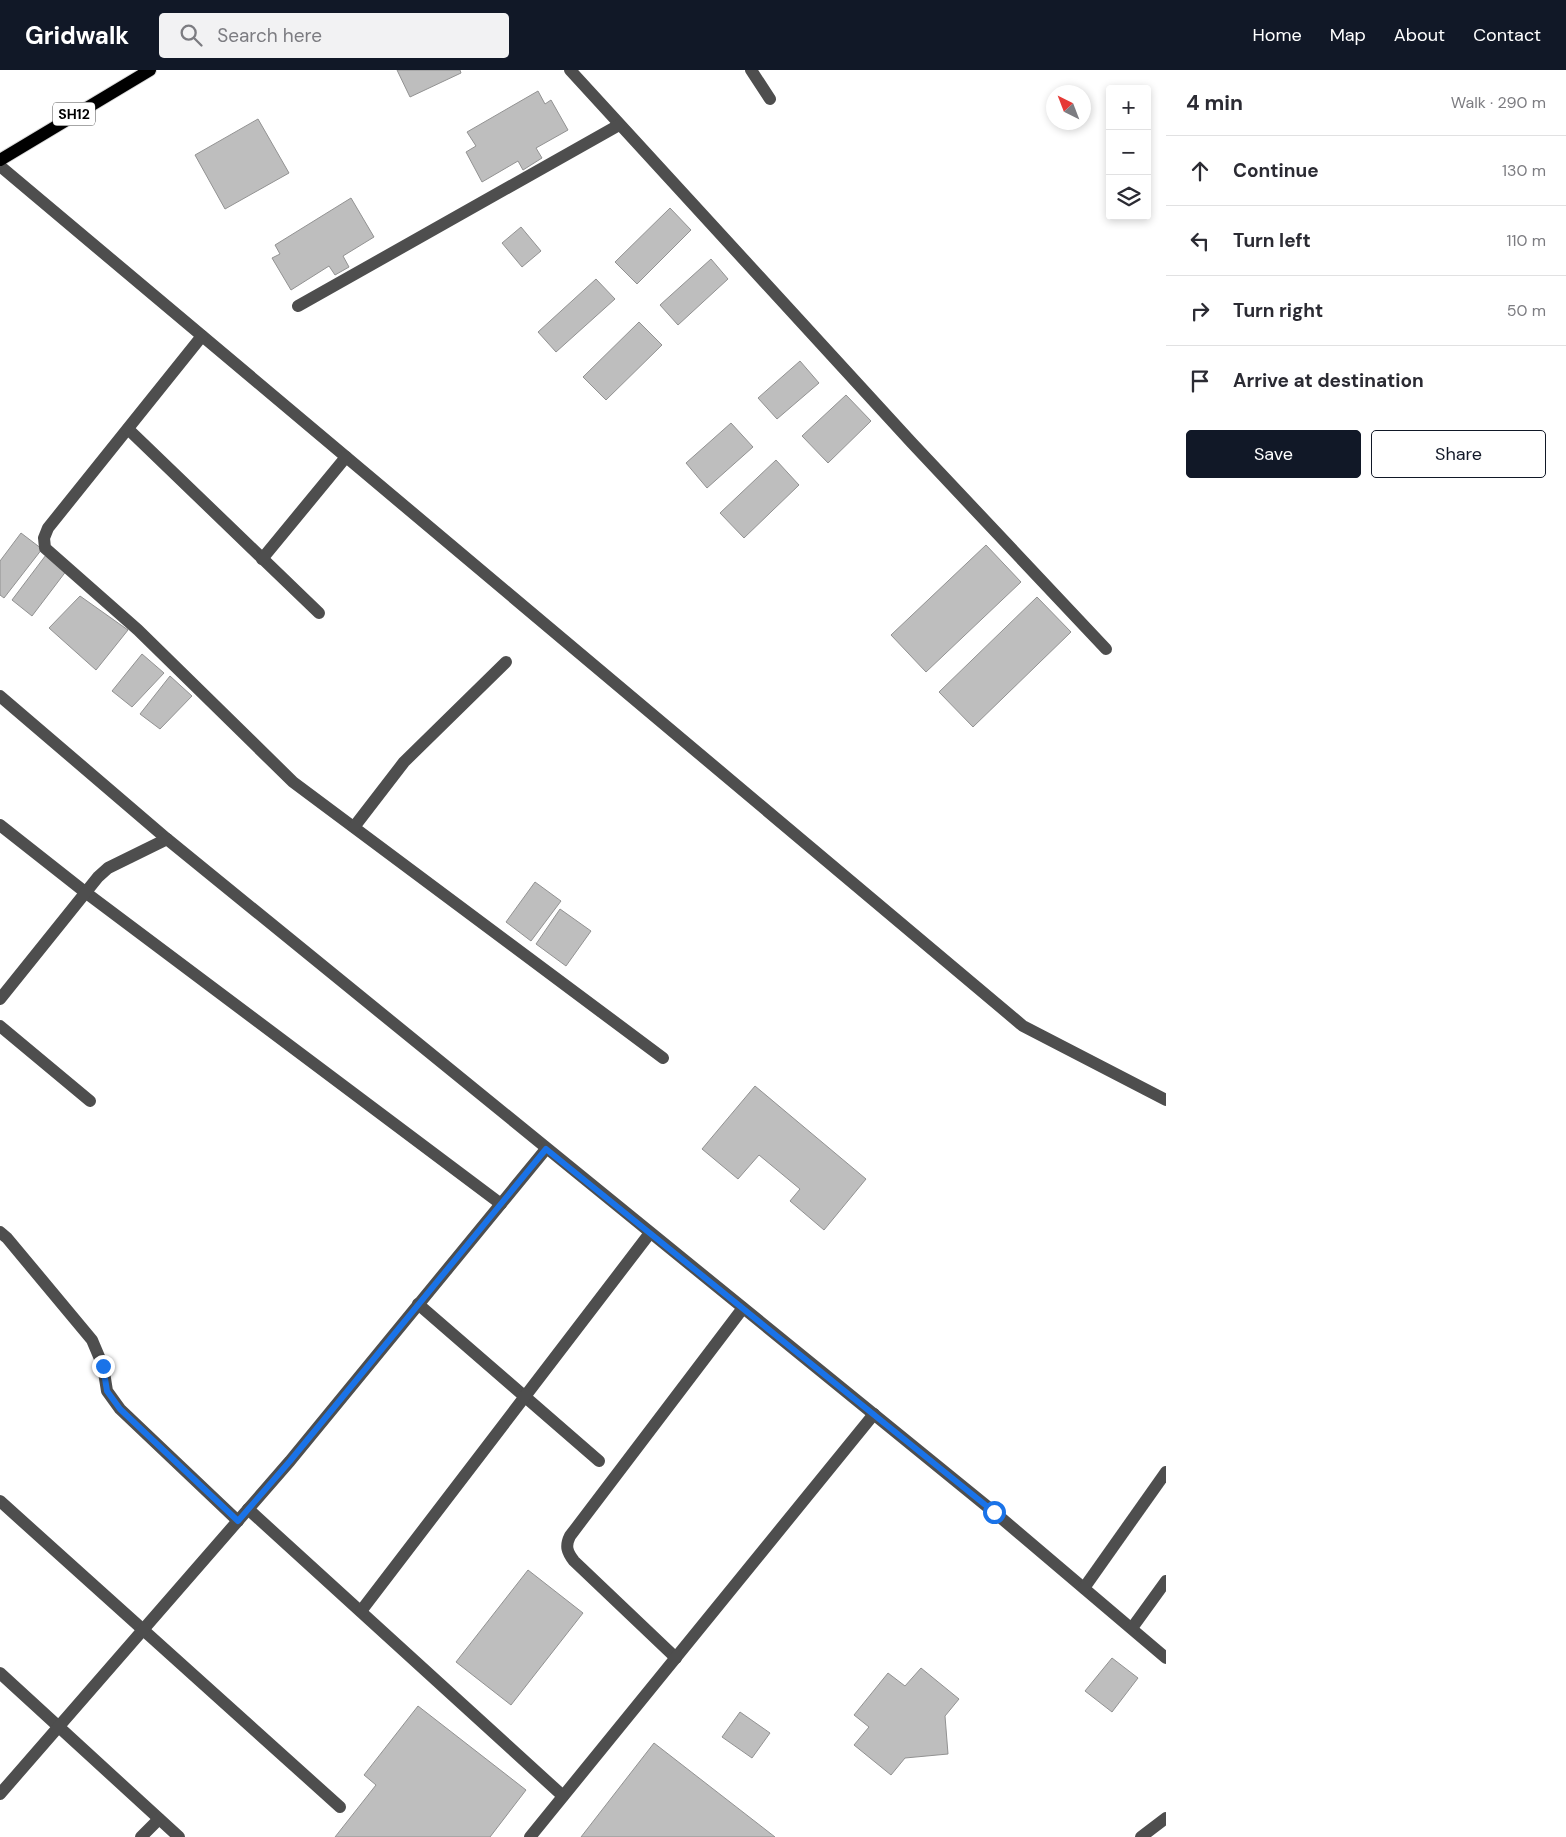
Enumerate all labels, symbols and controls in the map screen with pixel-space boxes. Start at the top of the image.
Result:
search box [159,13,509,58]
text: Gridwalk [25,20,129,51]
icon: search [177,21,205,49]
text: Search here [217,23,322,48]
text: Home [1252,23,1302,47]
text: Map [1330,23,1366,47]
text: About [1394,23,1445,47]
text: Contact [1473,23,1541,47]
north arrow [1046,85,1091,130]
map controls [1106,85,1151,220]
button: + [1106,85,1151,130]
text: 4 min [1186,89,1243,117]
text: Walk · 290 m [1451,92,1546,113]
road number: SH12 [53,103,95,126]
button: − [1106,130,1151,175]
icon: ahead [1186,157,1214,185]
text: Continue [1233,158,1319,183]
text: 130 m [1502,160,1546,181]
button: layers [1106,175,1151,220]
icon: left [1186,227,1214,255]
text: Turn left [1233,228,1311,253]
text: 110 m [1507,230,1546,251]
icon: right [1186,297,1214,325]
text: Turn right [1233,298,1323,323]
text: 50 m [1507,300,1546,321]
icon: arrive [1186,367,1214,395]
text: Arrive at destination [1233,368,1424,393]
button: Save [1186,430,1361,478]
button: Share [1371,430,1546,478]
route end [92,1355,115,1378]
route start [983,1501,1006,1524]

